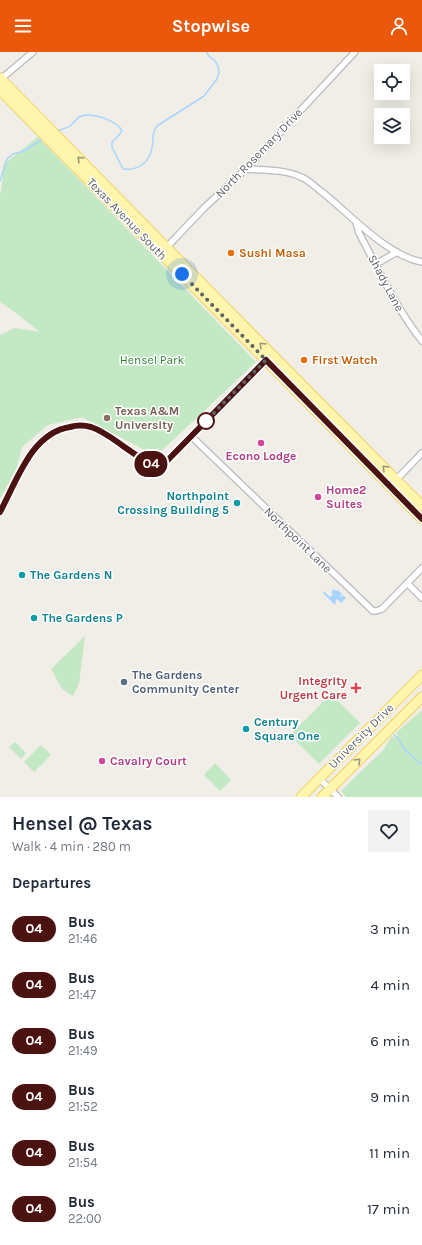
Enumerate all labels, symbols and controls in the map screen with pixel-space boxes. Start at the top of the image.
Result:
icon: menu [12,15,34,37]
text: Stopwise [172,15,250,37]
icon: person [388,15,410,37]
map controls [374,64,410,144]
button: locate [374,64,410,100]
street label: North Rosemary Drive [213,105,305,201]
button: layers [374,108,410,144]
one-way arrow [78,156,85,164]
street label: Texas Avenue South [84,175,170,263]
place label: Sushi Masa [239,246,306,260]
marker: Sushi Masa [226,248,236,258]
street label: Shady Lane [365,252,407,314]
your location [172,264,192,284]
one-way arrow [260,342,267,350]
park label: Hensel Park [120,353,184,367]
place label: First Watch [312,353,378,367]
marker: First Watch [299,355,309,365]
place label: Texas A&M University [115,404,179,432]
unlabelled marker [197,412,215,430]
marker: Texas A&M University [102,413,112,423]
marker: Econo Lodge [256,438,266,448]
place label: Econo Lodge [226,449,296,463]
line badge: 04 [133,451,169,477]
text: 04 [142,455,160,472]
one-way arrow [382,465,389,473]
place label: Home2 Suites [326,483,366,511]
place label: Northpoint Crossing Building 5 [117,489,229,517]
marker: Home2 Suites [313,492,323,502]
marker: Northpoint Crossing Building 5 [232,498,242,508]
street label: Northpoint Lane [261,504,335,576]
place label: The Gardens N [30,568,112,582]
marker: The Gardens N [17,570,27,580]
place label: The Gardens P [42,611,123,625]
marker: The Gardens P [29,613,39,623]
place label: The Gardens Community Center [132,668,239,696]
place label: Integrity Urgent Care [280,674,347,702]
marker: The Gardens Community Center [119,677,129,687]
marker: Integrity Urgent Care [350,682,362,694]
street label: University Drive [326,701,396,771]
place label: Century Square One [254,715,320,743]
marker: Century Square One [241,724,251,734]
place label: Cavalry Court [110,754,187,768]
marker: Cavalry Court [97,756,107,766]
one-way arrow [353,759,361,766]
button: heart [368,810,410,852]
text: Hensel @ Texas [12,813,153,835]
text: Walk · 4 min · 280 m [12,839,131,854]
text: Departures [12,874,91,892]
text: Bus [68,913,95,931]
text: 04 [25,920,43,937]
text: 3 min [370,920,410,938]
text: 21:46 [68,931,98,946]
text: Bus [68,969,95,987]
text: 04 [25,976,43,993]
text: 4 min [371,976,410,994]
text: 21:47 [68,987,96,1002]
text: Bus [68,1025,95,1043]
text: 04 [25,1032,43,1049]
text: 6 min [370,1032,410,1050]
text: 21:49 [68,1043,98,1058]
text: Bus [68,1081,95,1099]
text: 04 [25,1088,43,1105]
text: 9 min [370,1088,410,1106]
text: 21:52 [68,1099,98,1114]
text: Bus [68,1137,95,1155]
text: 04 [25,1144,43,1161]
text: 11 min [369,1144,410,1162]
text: 21:54 [68,1155,97,1170]
text: Bus [68,1193,95,1211]
text: 04 [25,1200,43,1217]
text: 17 min [367,1200,410,1218]
text: 22:00 [68,1211,102,1226]

